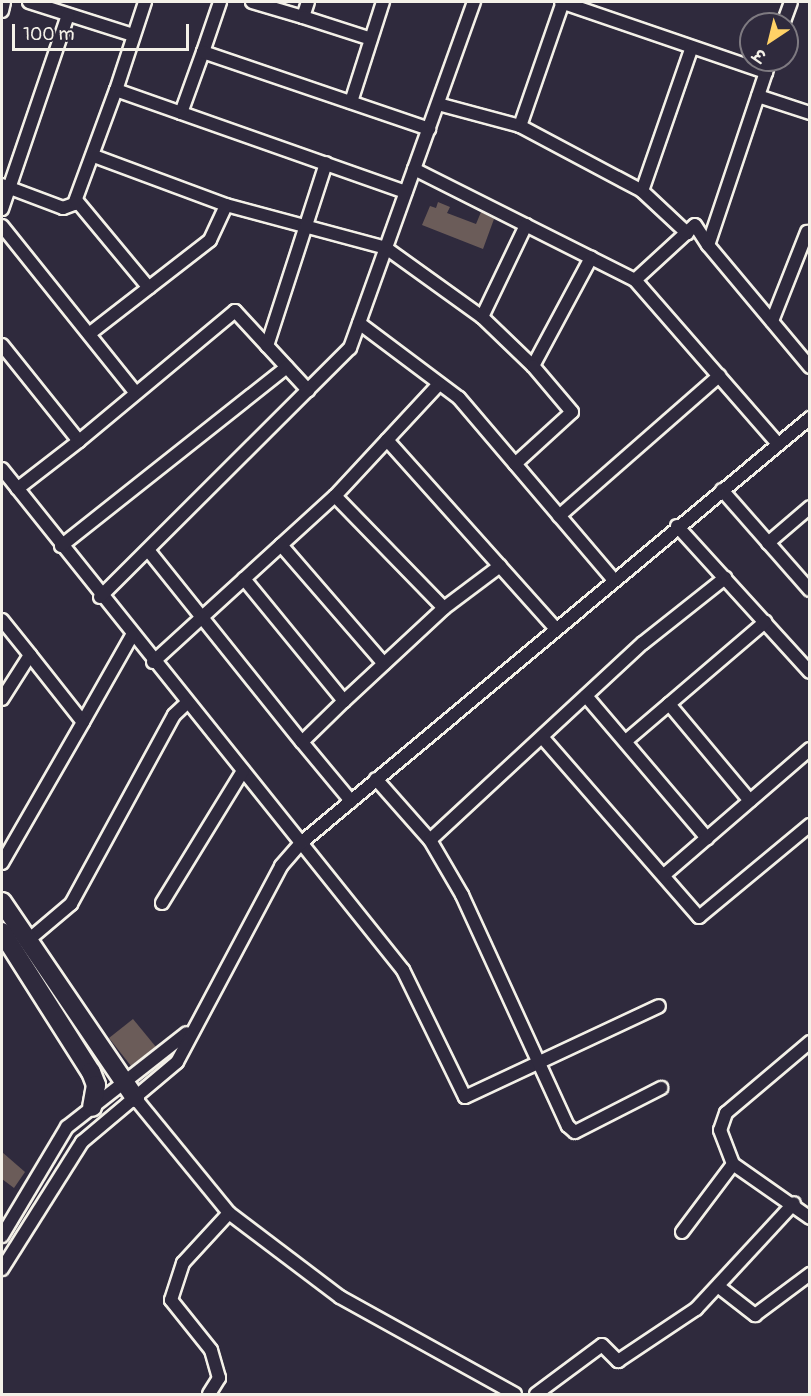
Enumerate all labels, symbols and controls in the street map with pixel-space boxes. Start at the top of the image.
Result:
scale bar [15,12,192,50]
north arrow [739,12,799,72]
text: 100 m [23,23,75,46]
text: उ [750,44,770,66]

